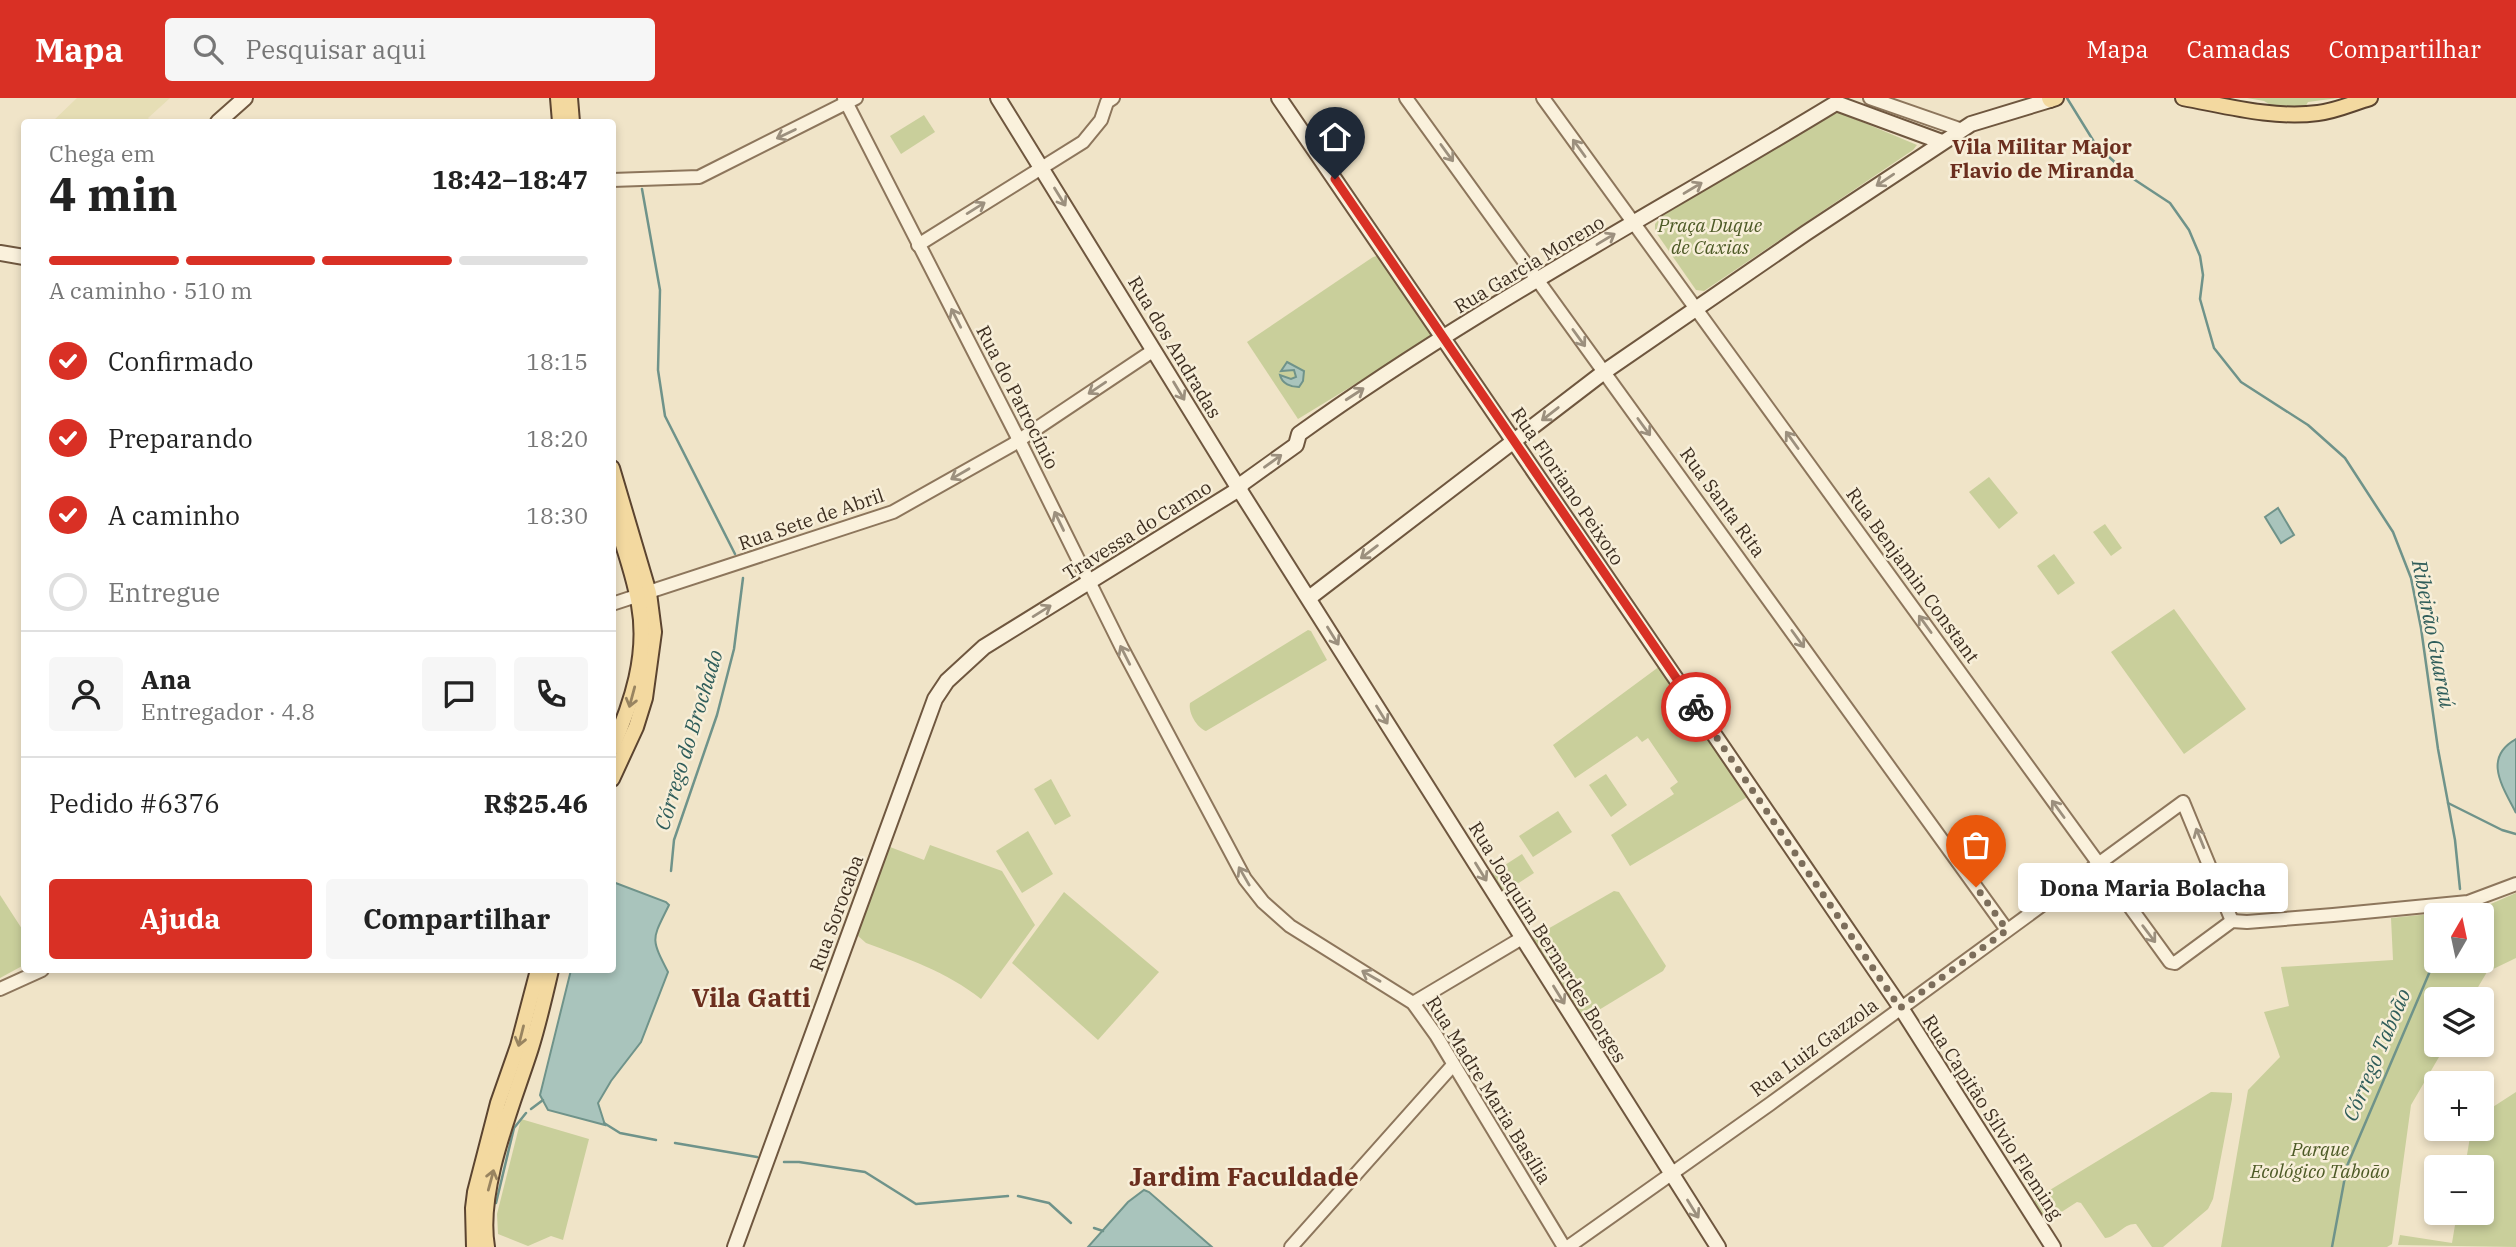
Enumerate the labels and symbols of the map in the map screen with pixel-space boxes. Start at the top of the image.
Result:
pin [1305,107,1365,179]
one-way arrow [776,127,797,141]
district label: Vila Militar Major Flavio de Miranda [1949,132,2135,184]
one-way arrow [1572,139,1587,157]
one-way arrow [1440,143,1454,162]
one-way arrow [1876,172,1895,187]
one-way arrow [1682,180,1702,194]
one-way arrow [1054,187,1068,207]
one-way arrow [966,201,985,216]
street label: Rua Garcia Moreno [1449,210,1609,318]
park label: Praça Duque de Caxias [1657,213,1763,259]
one-way arrow [1596,232,1616,246]
street label: Rua dos Andradas [1123,271,1227,423]
one-way arrow [949,308,962,329]
street label: Rua do Patrocínio [971,321,1065,473]
one-way arrow [1572,328,1586,347]
one-way arrow [1088,380,1107,395]
one-way arrow [1173,381,1187,401]
one-way arrow [1345,387,1364,402]
street label: Rua Floriano Peixoto [1506,402,1630,570]
one-way arrow [1541,406,1560,421]
one-way arrow [1637,417,1651,436]
one-way arrow [1785,430,1800,449]
street label: Rua Santa Rita [1675,442,1771,562]
one-way arrow [1263,454,1282,468]
one-way arrow [950,467,970,481]
street label: Travessa do Carmo [1058,475,1216,585]
street label: Rua Sete de Abril [735,483,887,555]
street label: Rua Benjamin Constant [1841,483,1985,668]
one-way arrow [1052,511,1065,532]
one-way arrow [1361,545,1379,560]
water label: Ribeirão Guaraú [2406,556,2462,710]
one-way arrow [1032,604,1052,618]
one-way arrow [1918,615,1932,634]
one-way arrow [1326,625,1340,645]
one-way arrow [1791,629,1805,648]
one-way arrow [1118,645,1132,665]
water label: Córrego do Brochado [647,646,729,833]
courier [1661,672,1731,742]
one-way arrow [625,685,638,708]
one-way arrow [1376,704,1390,724]
one-way arrow [2050,800,2065,819]
pin [1946,815,2006,887]
street label: Rua Joaquim Bernardes Borges [1464,817,1632,1067]
one-way arrow [2192,828,2205,850]
street label: Rua Sorocaba [804,851,868,975]
one-way arrow [1475,862,1489,882]
callout: Dona Maria Bolacha [2018,862,2288,912]
one-way arrow [1237,867,1251,887]
north arrow [2424,903,2494,973]
one-way arrow [2142,924,2156,943]
one-way arrow [1361,968,1381,982]
district label: Vila Gatti [691,980,811,1014]
water label: Córrego Taboão [2336,984,2417,1125]
one-way arrow [1552,985,1566,1005]
street label: Rua Madre Maria Basília [1421,992,1557,1188]
street label: Rua Luiz Gazzola [1745,993,1883,1101]
street label: Rua Capitão Sílvio Fleming [1918,1010,2069,1225]
one-way arrow [514,1024,527,1047]
park label: Parque Ecológico Taboão [2249,1137,2390,1183]
district label: Jardim Faculdade [1129,1159,1359,1193]
one-way arrow [486,1169,499,1191]
one-way arrow [1687,1198,1701,1218]

